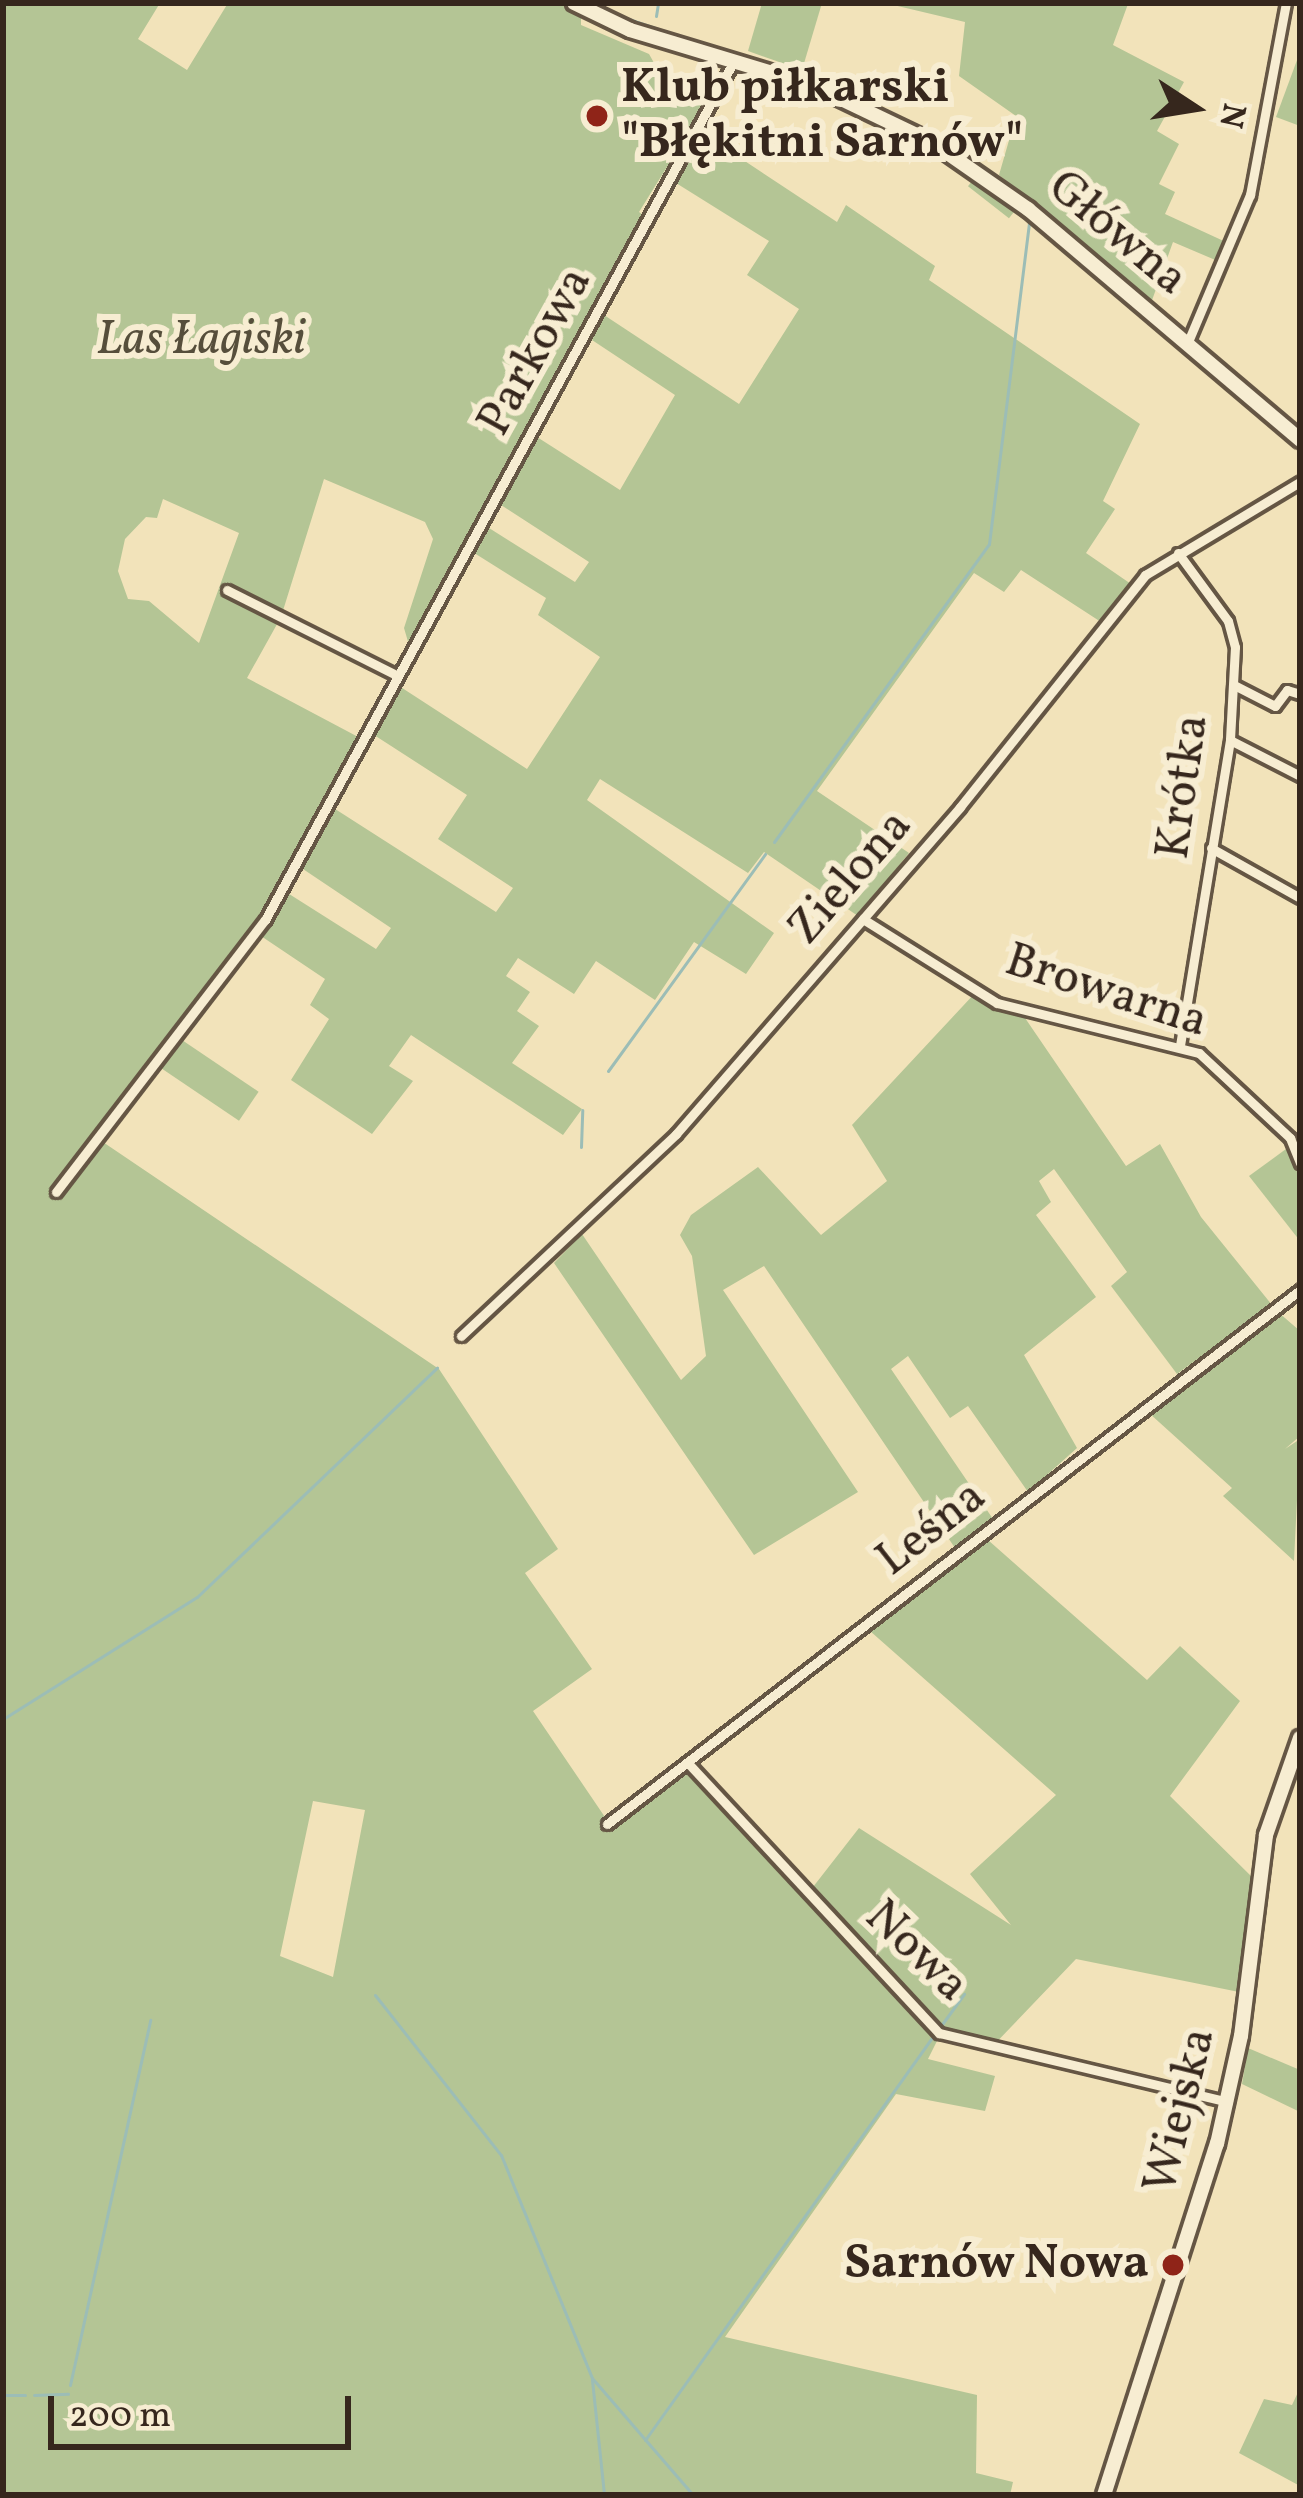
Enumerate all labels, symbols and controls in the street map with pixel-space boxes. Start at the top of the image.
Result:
north arrow [1135,48,1255,168]
place label: Klub piłkarski "Błękitni Sarnów" [621,59,1023,172]
text: N [1205,99,1255,132]
marker: Klub piłkarski "Błękitni Sarnów" [584,103,610,129]
street label: Główna [1036,159,1198,309]
street label: Parkowa [466,258,606,446]
park label: Las Łagiski [97,312,305,370]
street label: Krótka [1145,711,1223,863]
street label: Zielona [777,799,925,957]
street label: Browarna [998,932,1214,1052]
street label: Leśna [866,1469,998,1589]
street label: Nowa [852,1889,980,2015]
street label: Wiejska [1133,2022,1229,2200]
place label: Sarnów Nowa [843,2236,1149,2294]
marker: Sarnów Nowa [1160,2252,1186,2278]
scale bar [54,2372,357,2446]
text: 200 m [69,2392,171,2442]

